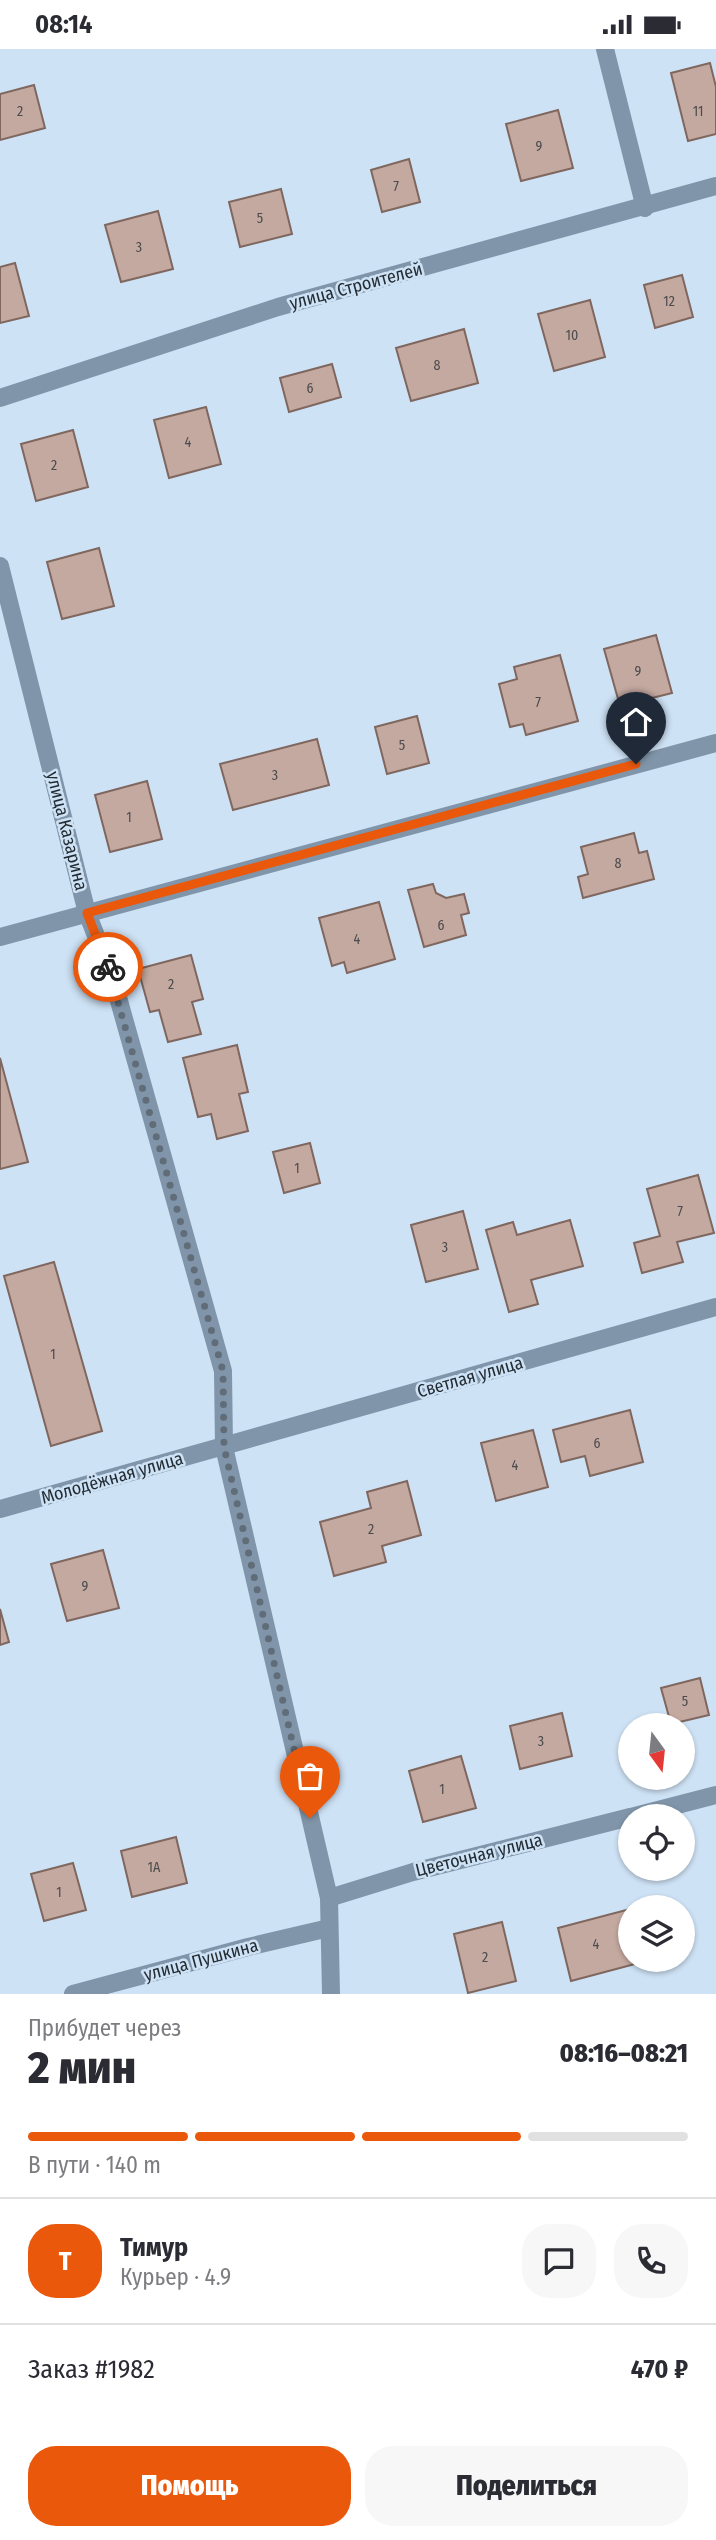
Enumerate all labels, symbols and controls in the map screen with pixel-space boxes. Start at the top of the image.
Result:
text: 08:14 [35,9,92,40]
house number: 2 [17,103,23,120]
house number: 11 [693,103,703,120]
house number: 9 [536,138,543,155]
house number: 7 [393,178,399,195]
house number: 5 [257,210,263,227]
house number: 3 [136,239,142,256]
street label: улица Строителей [287,258,425,314]
house number: 12 [663,293,675,310]
house number: 10 [566,327,578,344]
house number: 8 [434,357,441,374]
house number: 6 [307,380,314,397]
house number: 4 [185,434,192,451]
house number: 2 [51,457,57,474]
house number: 9 [635,663,642,680]
pin [606,692,666,764]
house number: 7 [535,694,541,711]
icon: home [617,703,655,741]
house number: 5 [399,737,405,754]
house number: 3 [272,767,278,784]
street label: улица Казарина [42,769,92,893]
house number: 1 [126,809,132,826]
house number: 8 [615,855,622,872]
house number: 6 [438,917,445,934]
house number: 4 [354,931,361,948]
courier [73,932,143,1002]
icon: bike [89,948,127,986]
house number: 2 [168,976,174,993]
house number: 1 [294,1160,300,1177]
house number: 7 [677,1203,683,1220]
house number: 3 [442,1239,448,1256]
house number: 1 [50,1346,56,1363]
street label: Светлая улица [415,1351,526,1403]
house number: 6 [594,1435,601,1452]
street label: Молодёжная улица [39,1447,186,1509]
house number: 4 [512,1457,519,1474]
house number: 2 [368,1521,374,1538]
house number: 9 [82,1578,89,1595]
house number: 5 [682,1693,688,1710]
north arrow [618,1713,695,1790]
map controls [618,1713,695,1972]
house number: 3 [538,1733,544,1750]
pin [280,1746,340,1818]
icon: bag [291,1757,329,1795]
house number: 1 [439,1781,445,1798]
button: locate [618,1804,695,1881]
street label: Цветочная улица [413,1829,545,1881]
house number: 1А [148,1859,161,1876]
house number: 1 [56,1884,62,1901]
button: layers [618,1895,695,1972]
street label: улица Пушкина [141,1934,261,1986]
house number: 4 [593,1936,600,1953]
house number: 2 [482,1949,488,1966]
text: Прибудет через [28,2014,181,2042]
text: 08:16–08:21 [560,2038,688,2069]
text: 2 мин [28,2040,136,2095]
text: В пути · 140 m [28,2151,161,2179]
button: chat [522,2224,596,2298]
button: phone [614,2224,688,2298]
text: Тимур [120,2232,188,2263]
text: Т [59,2246,71,2277]
text: Курьер · 4.9 [120,2263,231,2291]
text: Заказ #1982 [28,2354,155,2385]
text: 470 ₽ [631,2354,688,2385]
button: Помощь [28,2446,351,2526]
button: Поделиться [365,2446,688,2526]

